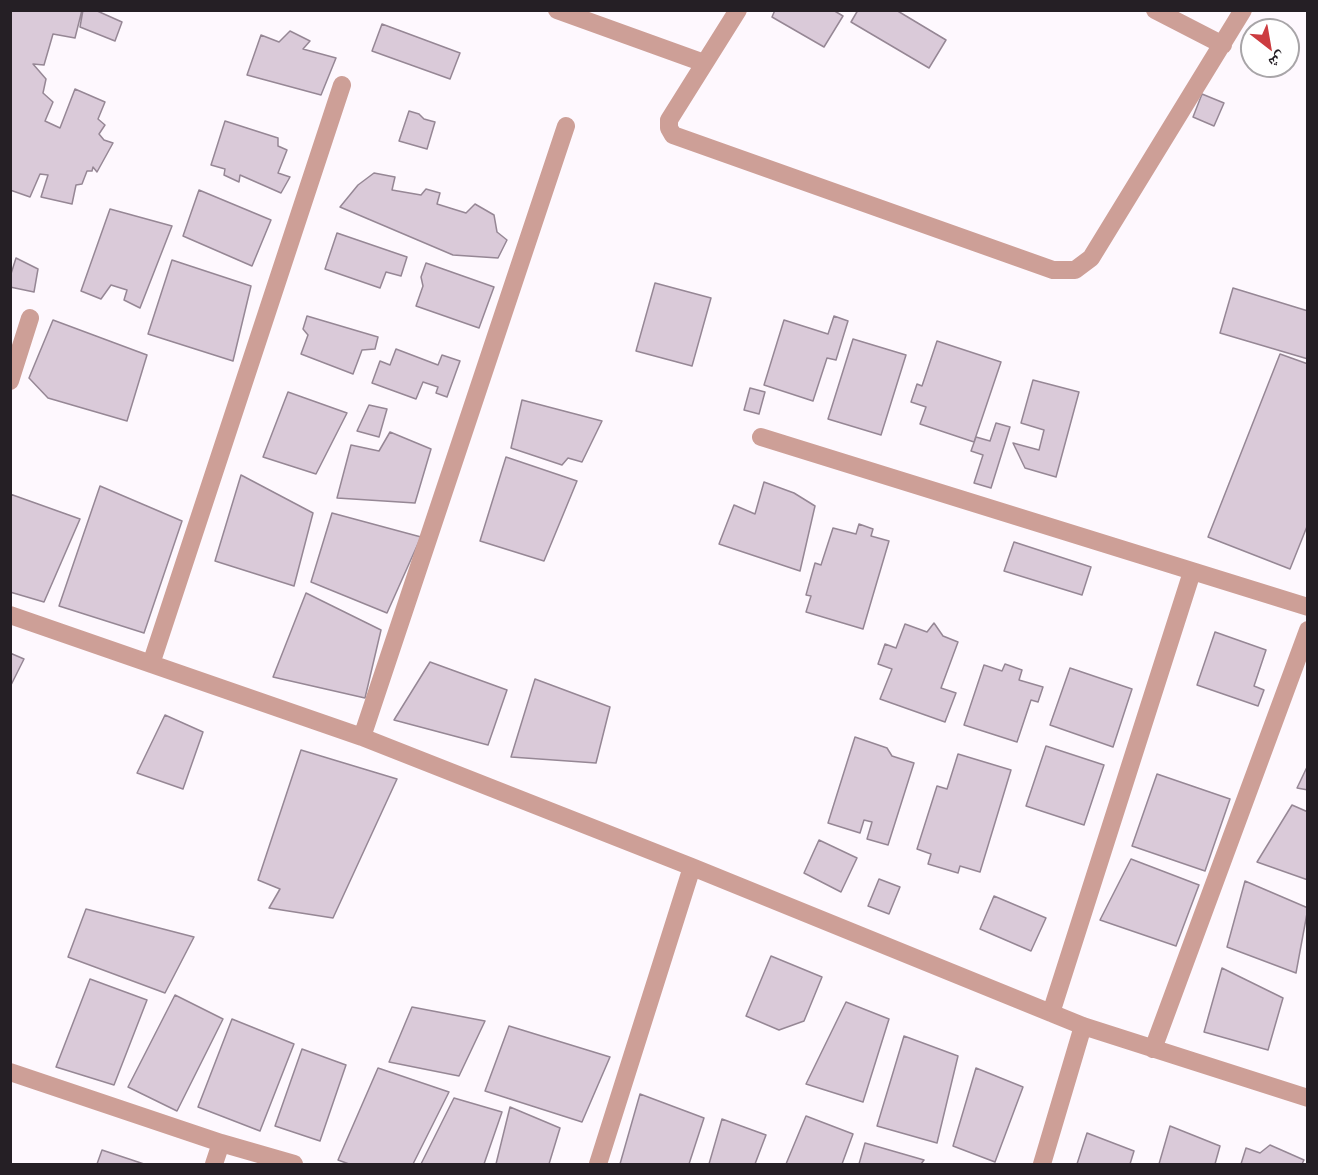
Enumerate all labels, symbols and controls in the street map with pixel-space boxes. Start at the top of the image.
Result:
north arrow [1240,18,1300,78]
text: ش [1265,47,1292,76]

